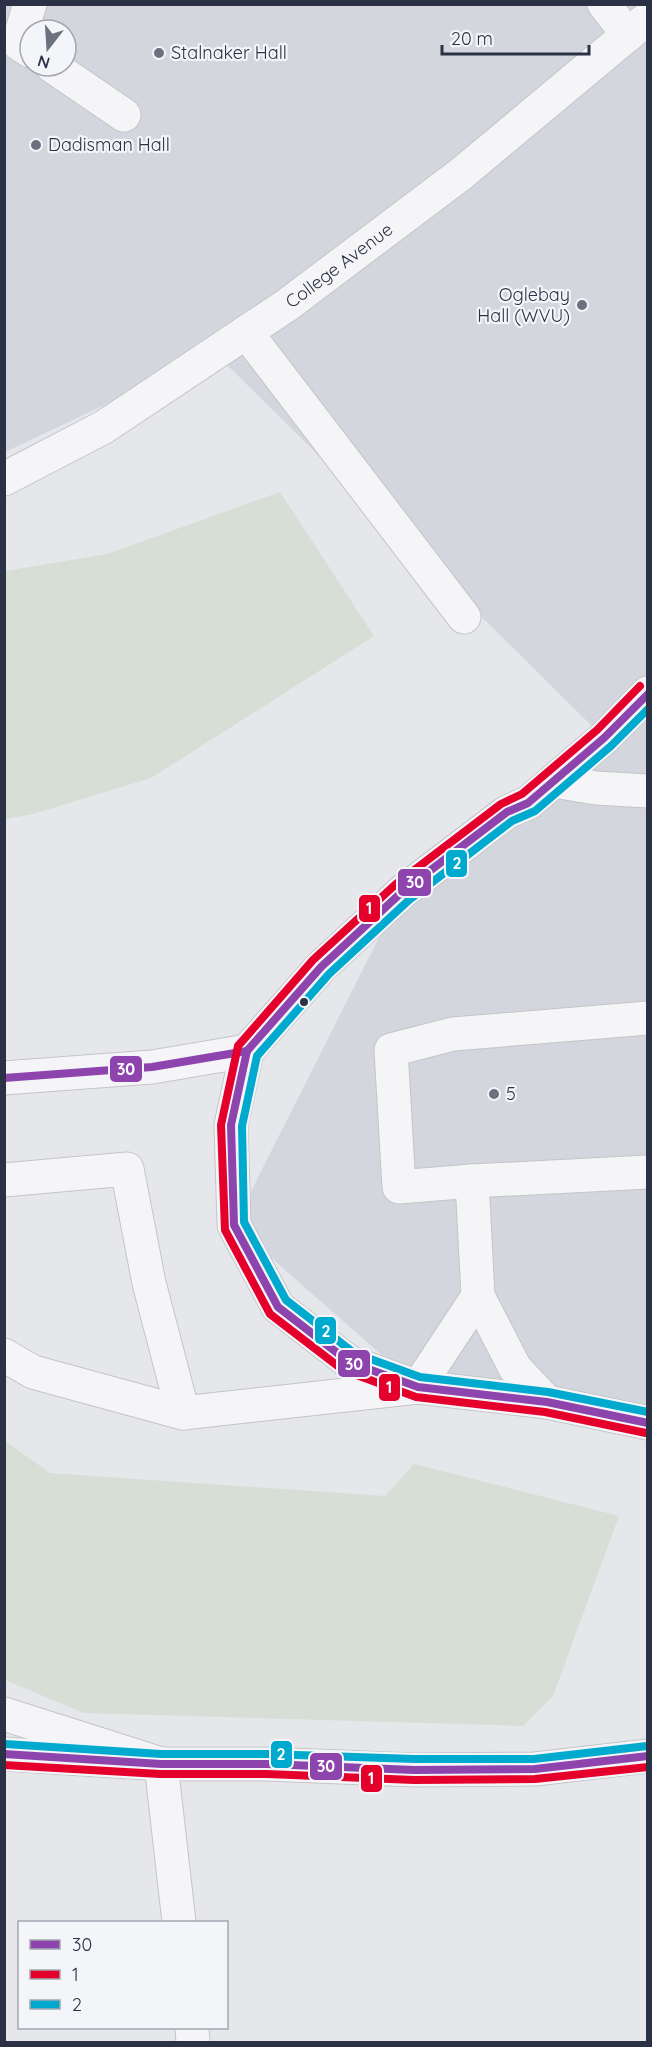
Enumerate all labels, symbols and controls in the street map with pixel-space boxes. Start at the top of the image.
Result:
north arrow [18,18,78,78]
scale bar [442,18,589,56]
text: 20 m [451,27,493,50]
place label: Stalnaker Hall [171,41,287,64]
marker: Stalnaker Hall [152,46,166,60]
text: N [35,51,52,74]
place label: Dadisman Hall [48,133,170,156]
marker: Dadisman Hall [29,138,43,152]
street label: College Avenue [281,217,397,313]
place label: Oglebay Hall (WVU) [477,283,570,327]
marker: Oglebay Hall (WVU) [575,298,589,312]
line badge: 2 [445,849,468,878]
text: 2 [452,853,462,873]
line badge: 30 [397,868,432,897]
text: 30 [406,872,424,892]
line badge: 1 [358,894,381,923]
text: 1 [366,898,372,918]
unlabelled marker [298,996,310,1008]
line badge: 30 [109,1055,143,1083]
text: 30 [117,1059,135,1079]
place label: 5 [506,1082,516,1105]
marker: 5 [487,1087,501,1101]
line badge: 2 [314,1316,337,1345]
text: 2 [321,1321,331,1341]
line badge: 30 [337,1349,371,1378]
text: 30 [345,1354,363,1374]
line badge: 1 [378,1373,401,1402]
text: 1 [386,1377,392,1397]
line badge: 2 [270,1740,293,1769]
text: 2 [276,1744,286,1764]
line badge: 30 [309,1752,343,1781]
text: 30 [317,1756,335,1776]
line badge: 1 [360,1764,383,1793]
text: 1 [368,1768,374,1788]
legend [18,1921,228,2029]
text: 30 [72,1933,92,1956]
text: 1 [72,1963,79,1986]
text: 2 [72,1993,82,2016]

